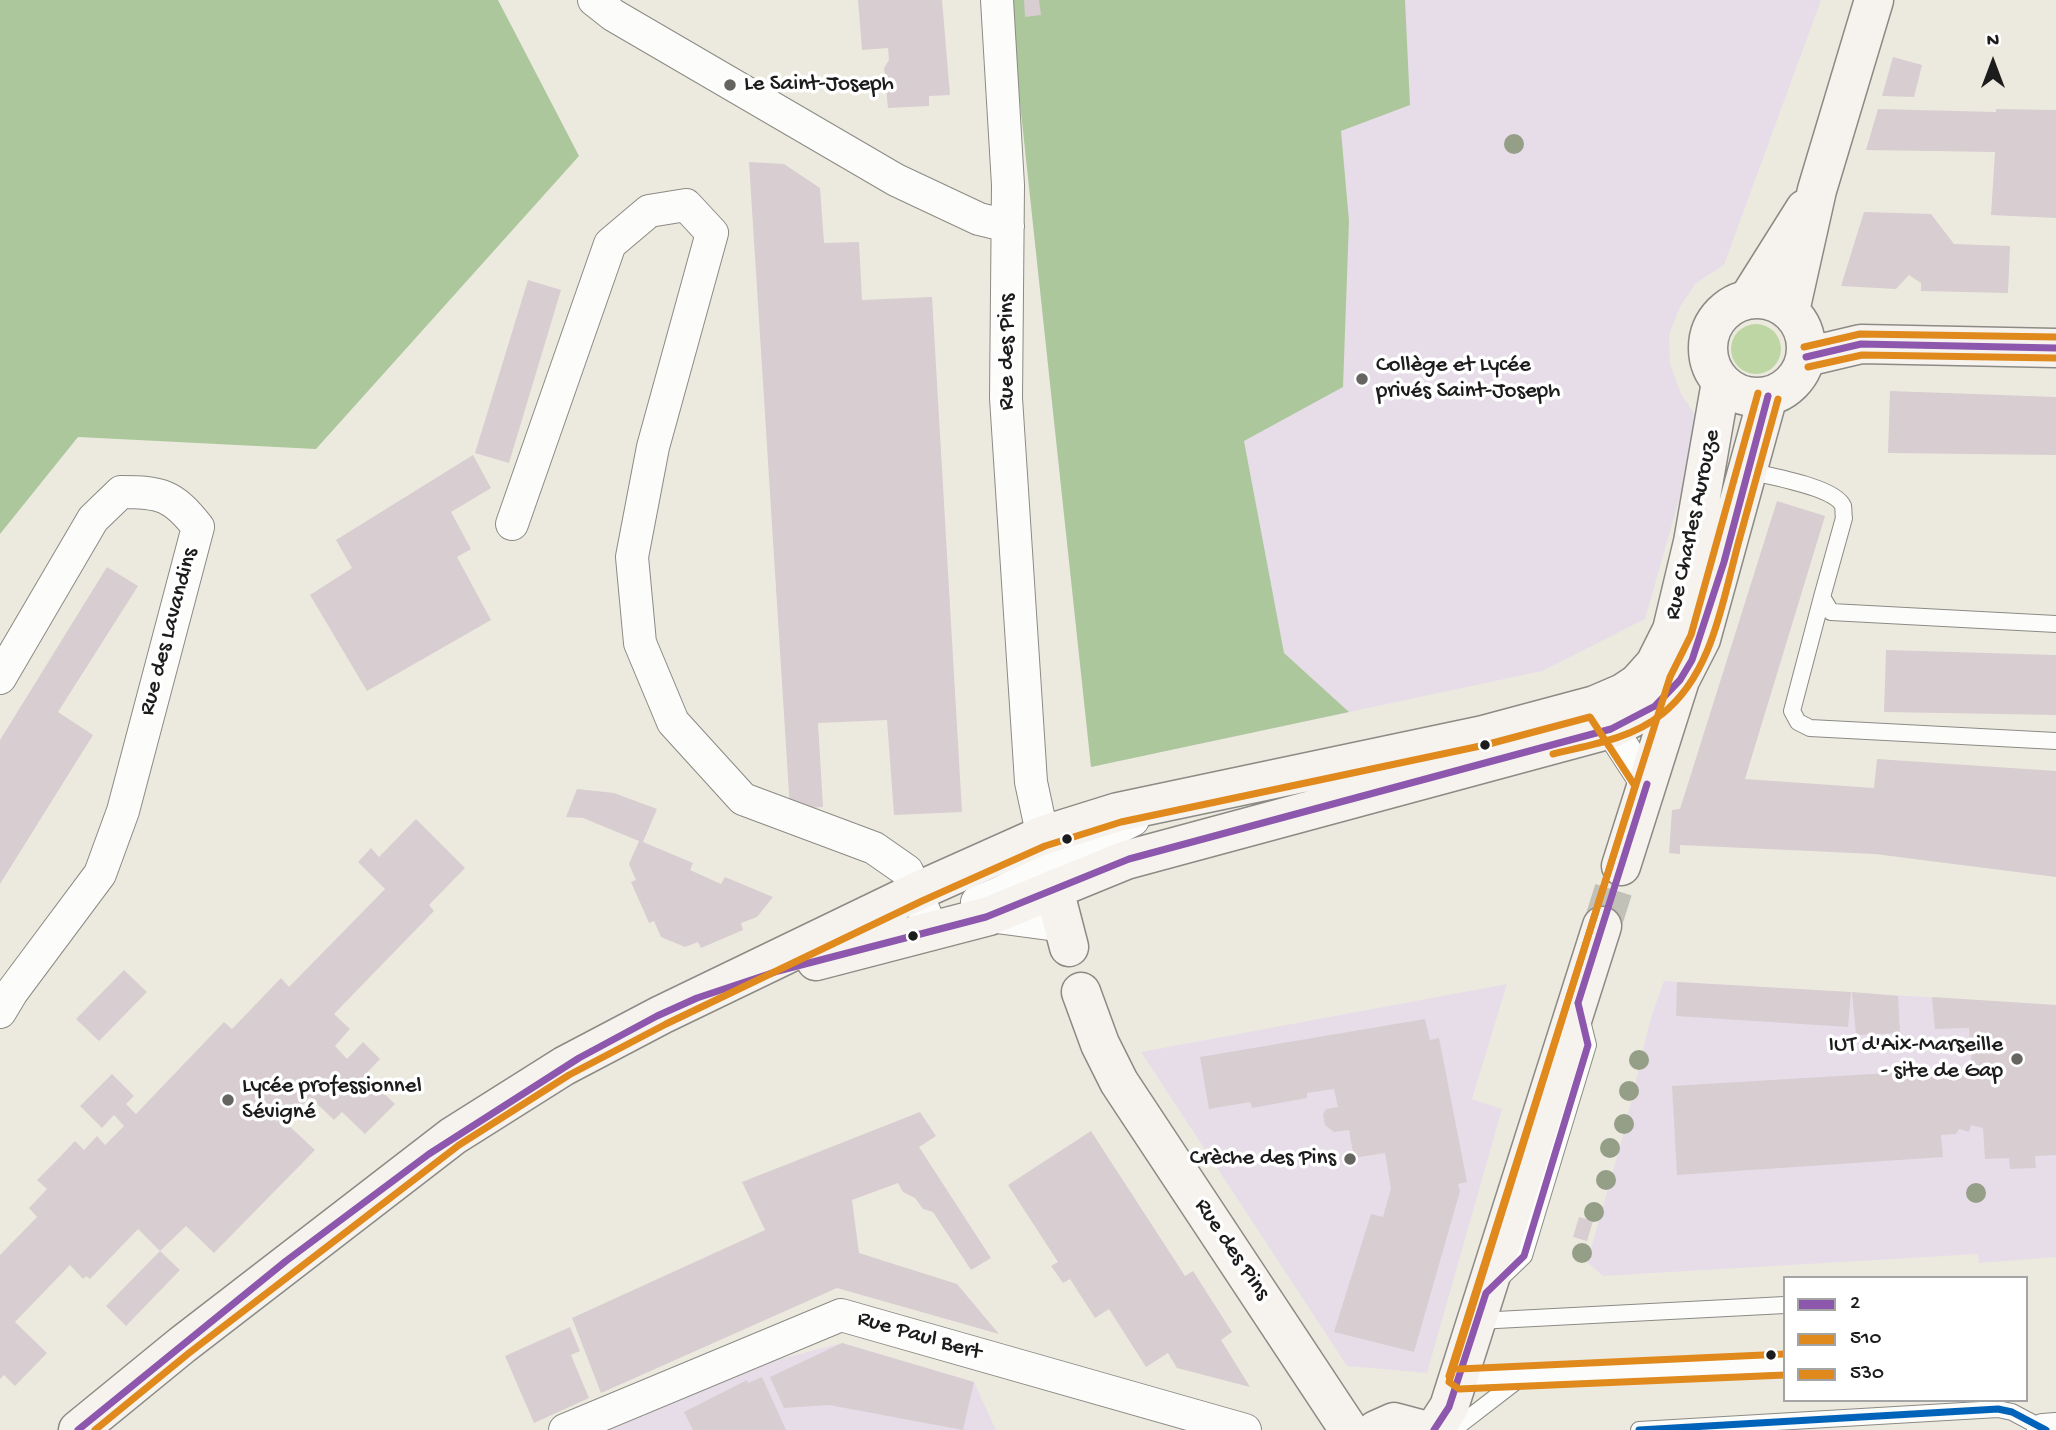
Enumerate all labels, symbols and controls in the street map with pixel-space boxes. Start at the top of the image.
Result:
north arrow [1958,28,2028,98]
text: N [1987,30,1999,53]
place label: Le Saint-Joseph [744,71,894,99]
marker: Le Saint-Joseph [722,77,738,93]
street label: Rue des Pins [994,294,1022,410]
place label: Collège et Lycée privés Saint-Joseph [1376,352,1560,406]
marker: Collège et Lycée privés Saint-Joseph [1354,371,1370,387]
street label: Rue Charles Aurouze [1660,427,1728,623]
street label: Rue des Lavandins [134,545,206,719]
unlabelled marker [1478,738,1492,752]
unlabelled marker [1060,832,1074,846]
unlabelled marker [906,929,920,943]
place label: IUT d'Aix-Marseille - site de Gap [1829,1032,2003,1086]
marker: IUT d'Aix-Marseille - site de Gap [2009,1051,2025,1067]
place label: Lycée professionnel Sévigné [242,1073,422,1127]
marker: Lycée professionnel Sévigné [220,1092,236,1108]
place label: Crèche des Pins [1190,1145,1336,1173]
marker: Crèche des Pins [1342,1151,1358,1167]
street label: Rue des Pins [1187,1194,1275,1306]
legend [1783,1276,2028,1402]
text: 2 [1850,1292,1860,1317]
street label: Rue Paul Bert [854,1306,984,1368]
text: 510 [1850,1327,1881,1352]
unlabelled marker [1764,1348,1778,1362]
text: 530 [1850,1362,1884,1387]

